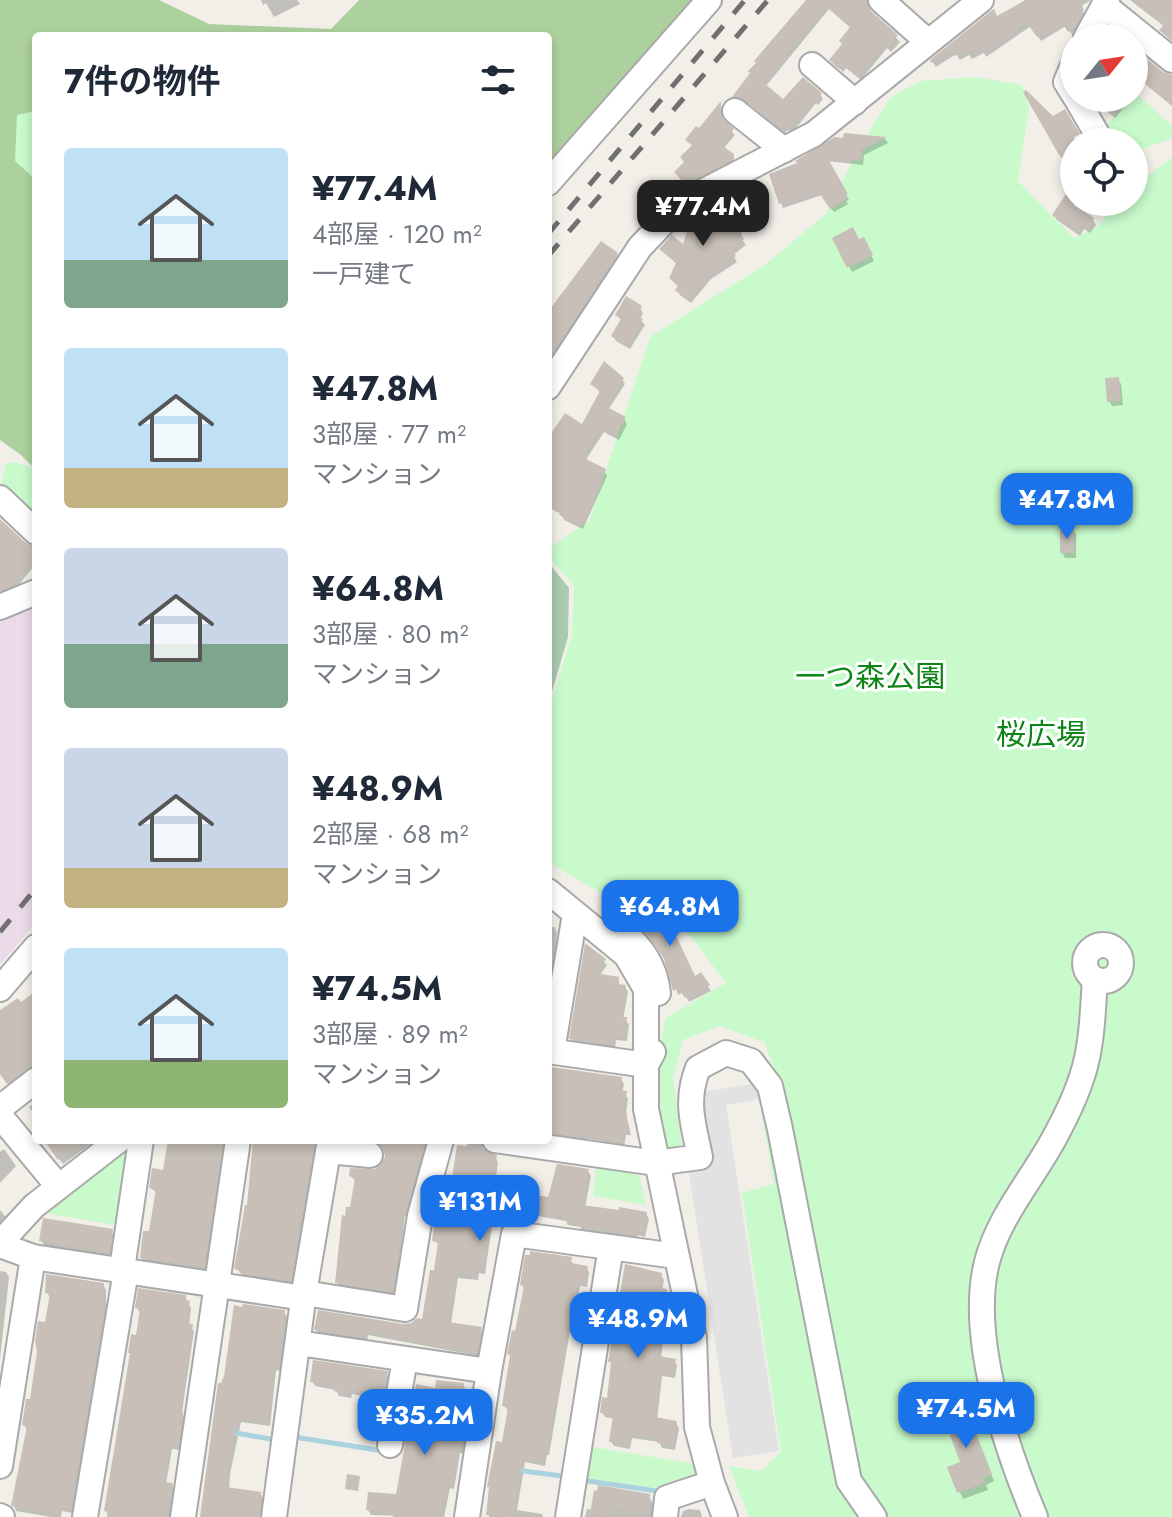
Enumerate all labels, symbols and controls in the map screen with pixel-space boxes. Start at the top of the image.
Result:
north arrow [1060,24,1148,112]
map controls [1060,24,1148,216]
text: 7件の物件 [64,57,221,106]
icon: filters [476,58,520,102]
button: locate [1060,128,1148,216]
text: ¥77.4M [312,164,437,213]
icon: home [128,180,224,276]
pin: ¥77.4M [638,180,768,248]
text: ¥77.4M [655,187,751,225]
text: 4部屋 · 120 m² [312,215,482,253]
text: 一戸建て [312,255,416,293]
text: ¥47.8M [312,364,438,413]
icon: home [128,380,224,476]
text: 3部屋 · 77 m² [312,415,466,453]
text: マンション [312,455,442,493]
pin: ¥47.8M [1002,473,1132,541]
text: ¥47.8M [1019,480,1115,518]
text: ¥64.8M [312,564,444,613]
icon: home [128,580,224,676]
text: 3部屋 · 80 m² [312,615,468,653]
text: マンション [312,655,442,693]
park label: 一つ森公園 [795,655,945,698]
park label: 桜広場 [996,713,1086,756]
text: ¥48.9M [312,764,443,813]
icon: home [128,780,224,876]
text: 2部屋 · 68 m² [312,815,468,853]
text: マンション [312,855,442,893]
pin: ¥64.8M [605,880,735,948]
text: ¥64.8M [620,887,720,925]
text: ¥74.5M [312,964,442,1013]
icon: home [128,980,224,1076]
text: 3部屋 · 89 m² [312,1015,468,1053]
text: マンション [312,1055,442,1093]
pin: ¥131M [424,1175,536,1243]
text: ¥131M [438,1182,522,1220]
pin: ¥48.9M [573,1292,703,1360]
text: ¥48.9M [588,1299,688,1337]
pin: ¥74.5M [901,1382,1031,1450]
pin: ¥35.2M [360,1389,490,1457]
text: ¥74.5M [916,1389,1016,1427]
text: ¥35.2M [376,1396,474,1434]

